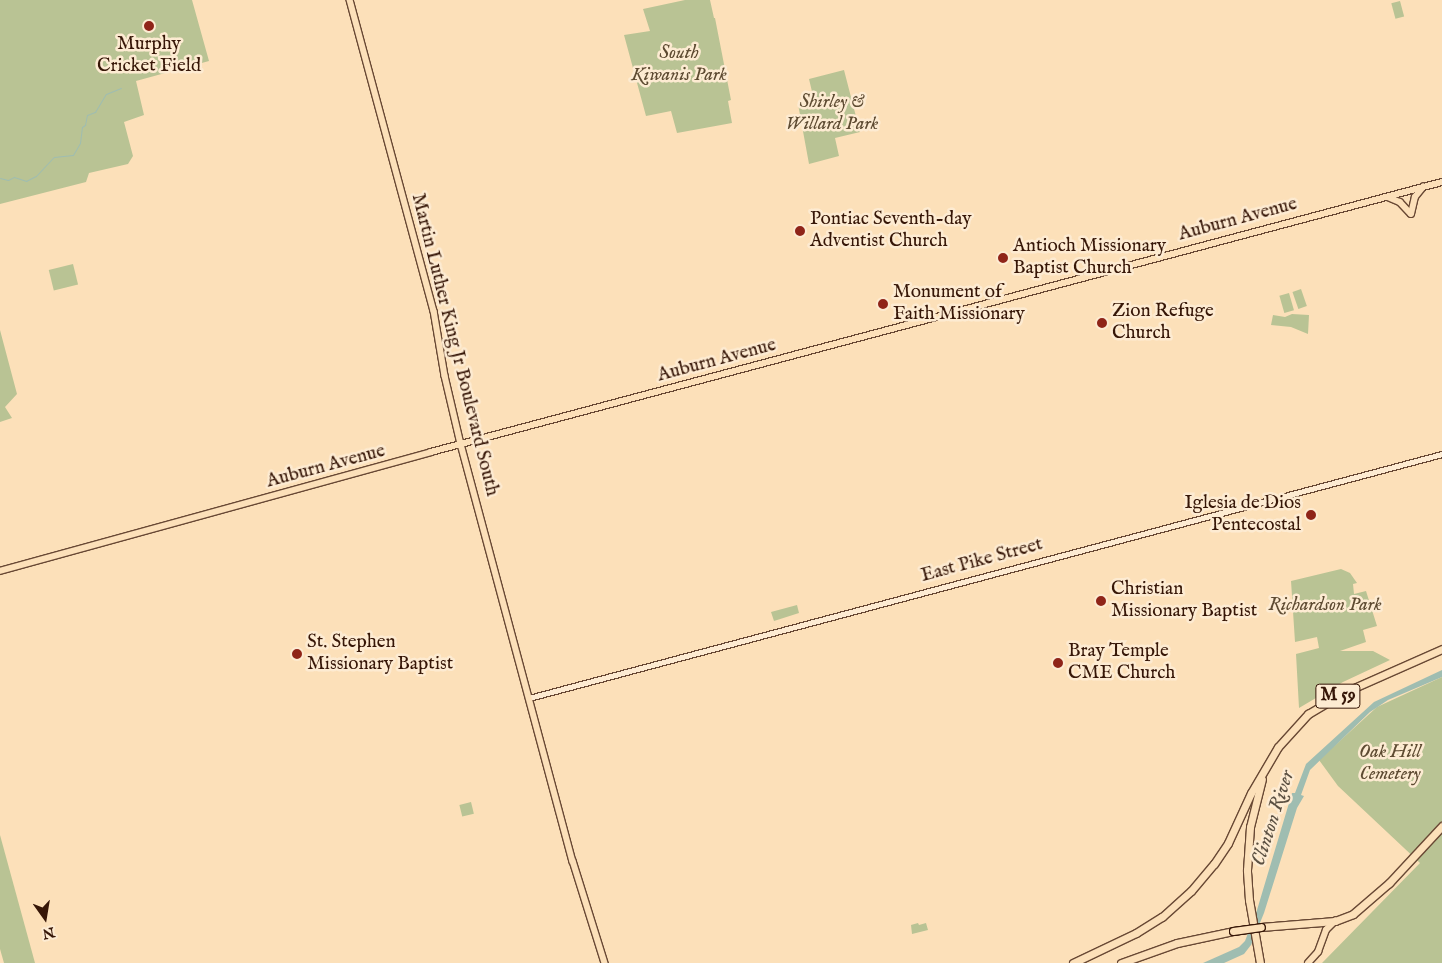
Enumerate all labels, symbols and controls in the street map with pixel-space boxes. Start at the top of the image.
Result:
marker: Murphy Cricket Field [143,20,155,32]
place label: Murphy Cricket Field [97,34,201,78]
park label: South Kiwanis Park [631,43,727,87]
park label: Shirley & Willard Park [786,92,878,136]
street label: Martin Luther King Jr Boulevard South [405,191,503,499]
street label: Auburn Avenue [1176,193,1300,247]
place label: Pontiac Seventh-day Adventist Church [810,209,972,253]
marker: Pontiac Seventh-day Adventist Church [794,225,806,237]
place label: Antioch Missionary Baptist Church [1013,236,1166,280]
marker: Antioch Missionary Baptist Church [997,252,1009,264]
place label: Monument of Faith Missionary [893,282,1025,326]
marker: Monument of Faith Missionary [877,298,889,310]
place label: Zion Refuge Church [1112,301,1214,345]
marker: Zion Refuge Church [1096,317,1108,329]
street label: Auburn Avenue [655,334,779,388]
street label: Auburn Avenue [264,440,388,494]
place label: Iglesia de Dios Pentecostal [1184,493,1301,537]
marker: Iglesia de Dios Pentecostal [1305,509,1317,521]
street label: East Pike Street [919,534,1045,588]
place label: Christian Missionary Baptist [1111,579,1257,623]
marker: Christian Missionary Baptist [1095,595,1107,607]
park label: Richardson Park [1268,595,1382,617]
place label: St. Stephen Missionary Baptist [307,632,453,676]
place label: Bray Temple CME Church [1068,641,1175,685]
marker: St. Stephen Missionary Baptist [291,648,303,660]
marker: Bray Temple CME Church [1052,657,1064,669]
road number: M 59 [1314,680,1362,711]
park label: Oak Hill Cemetery [1359,742,1421,786]
water label: Clinton River [1246,767,1300,869]
north arrow [20,893,70,943]
text: N [40,922,56,943]

